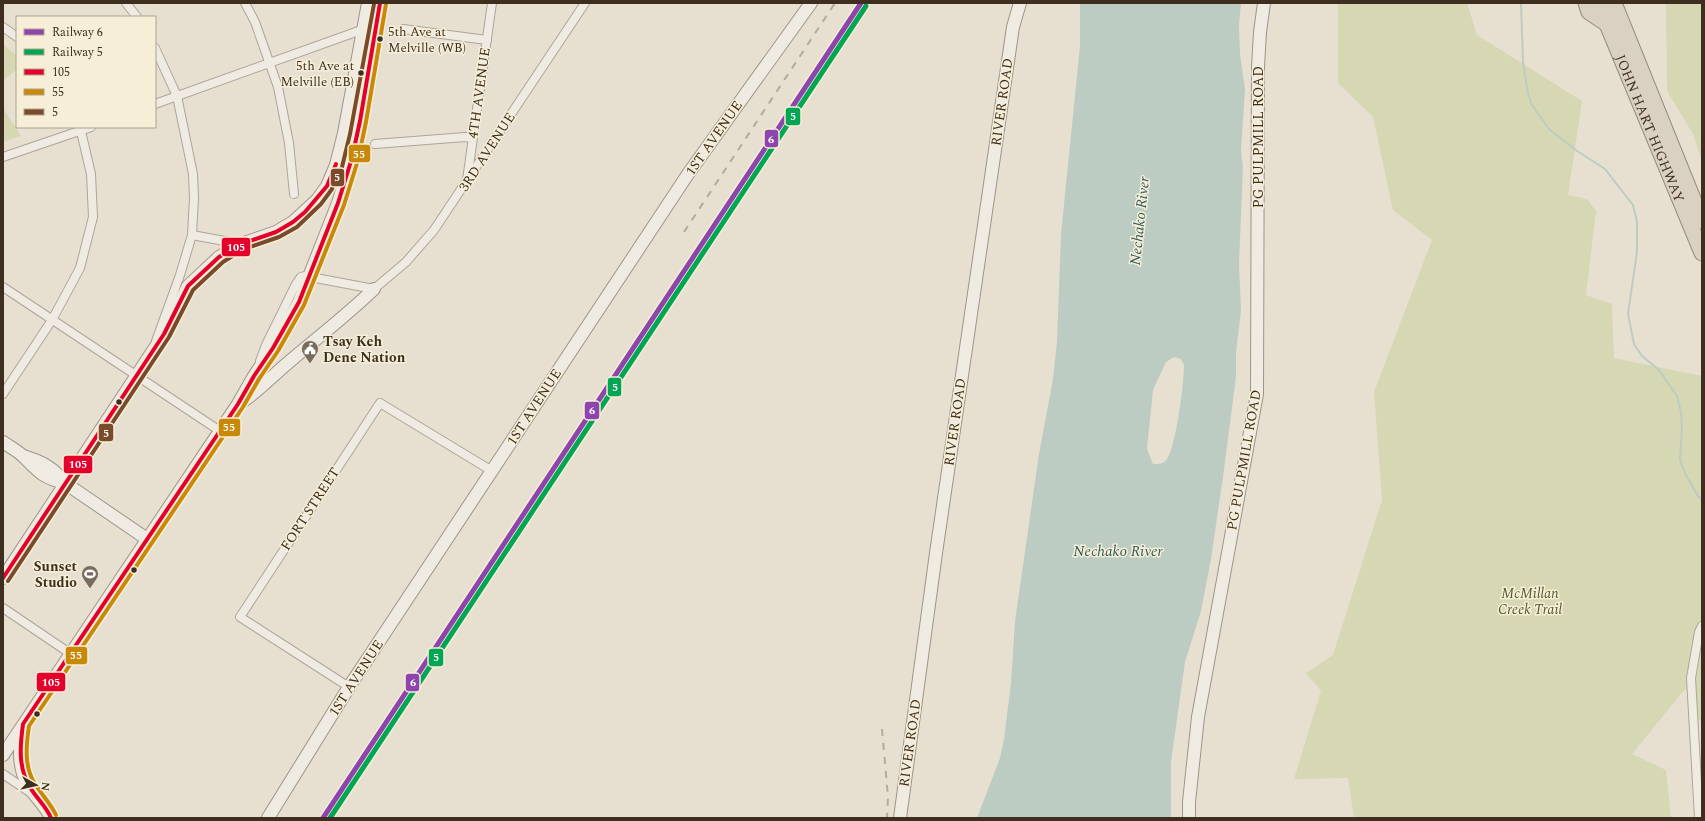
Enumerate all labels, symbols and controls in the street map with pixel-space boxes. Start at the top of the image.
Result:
legend [16,16,156,128]
place label: 5th Ave at Melville (WB) [388,22,466,58]
text: Railway 6 [52,23,103,42]
marker: 5th Ave at Melville (WB) [375,34,385,44]
text: Railway 5 [52,43,103,62]
street label: 4TH AVENUE [462,46,496,140]
street label: JOHN HART HIGHWAY [1610,51,1690,205]
place label: 5th Ave at Melville (EB) [280,56,354,92]
street label: RIVER ROAD [985,57,1019,147]
text: 105 [52,63,70,82]
street label: PG PULPMILL ROAD [1248,66,1269,208]
marker: 5th Ave at Melville (EB) [356,68,366,78]
text: 55 [52,83,64,102]
street label: 1ST AVENUE [680,96,748,180]
text: 5 [52,103,58,122]
line badge: 5 [785,107,801,126]
street label: 3RD AVENUE [453,108,521,196]
text: 5 [790,108,796,125]
line badge: 6 [764,129,779,148]
text: 6 [768,131,774,148]
line badge: 55 [348,144,371,163]
text: 55 [353,146,365,163]
line badge: 5 [330,168,345,187]
text: 5 [334,169,340,186]
water label: Nechako River [1124,175,1156,267]
line badge: 105 [221,237,251,257]
text: 105 [227,239,245,256]
place label: Tsay Keh Dene Nation [323,331,406,368]
public building icon: Tsay Keh Dene Nation [300,339,320,364]
street label: 1ST AVENUE [501,365,567,449]
line badge: 5 [607,377,622,397]
street label: RIVER ROAD [938,377,972,467]
text: 5 [612,379,618,396]
street label: PG PULPMILL ROAD [1221,388,1267,532]
unlabelled marker [114,397,124,407]
line badge: 6 [584,401,600,420]
text: 6 [589,402,595,419]
line badge: 55 [218,418,241,437]
text: 55 [223,419,235,436]
line badge: 5 [98,423,114,442]
text: 5 [103,425,109,442]
line badge: 105 [63,455,93,474]
text: 105 [69,456,87,473]
street label: FORT STREET [275,463,345,555]
water label: Nechako River [1073,540,1163,563]
place label: Sunset Studio [34,556,78,593]
sports icon: Sunset Studio [80,564,100,589]
unlabelled marker [129,565,139,575]
park label: McMillan Creek Trail [1498,583,1563,620]
street label: 1ST AVENUE [323,636,389,720]
line badge: 55 [65,646,88,665]
text: 55 [70,647,82,664]
line badge: 5 [428,648,444,667]
text: 5 [433,649,439,666]
line badge: 105 [36,672,66,692]
line badge: 6 [405,673,420,692]
text: 105 [42,674,60,691]
text: 6 [410,674,416,691]
street label: RIVER ROAD [893,698,927,788]
unlabelled marker [32,709,42,719]
north arrow [16,765,56,805]
text: N [36,781,54,792]

